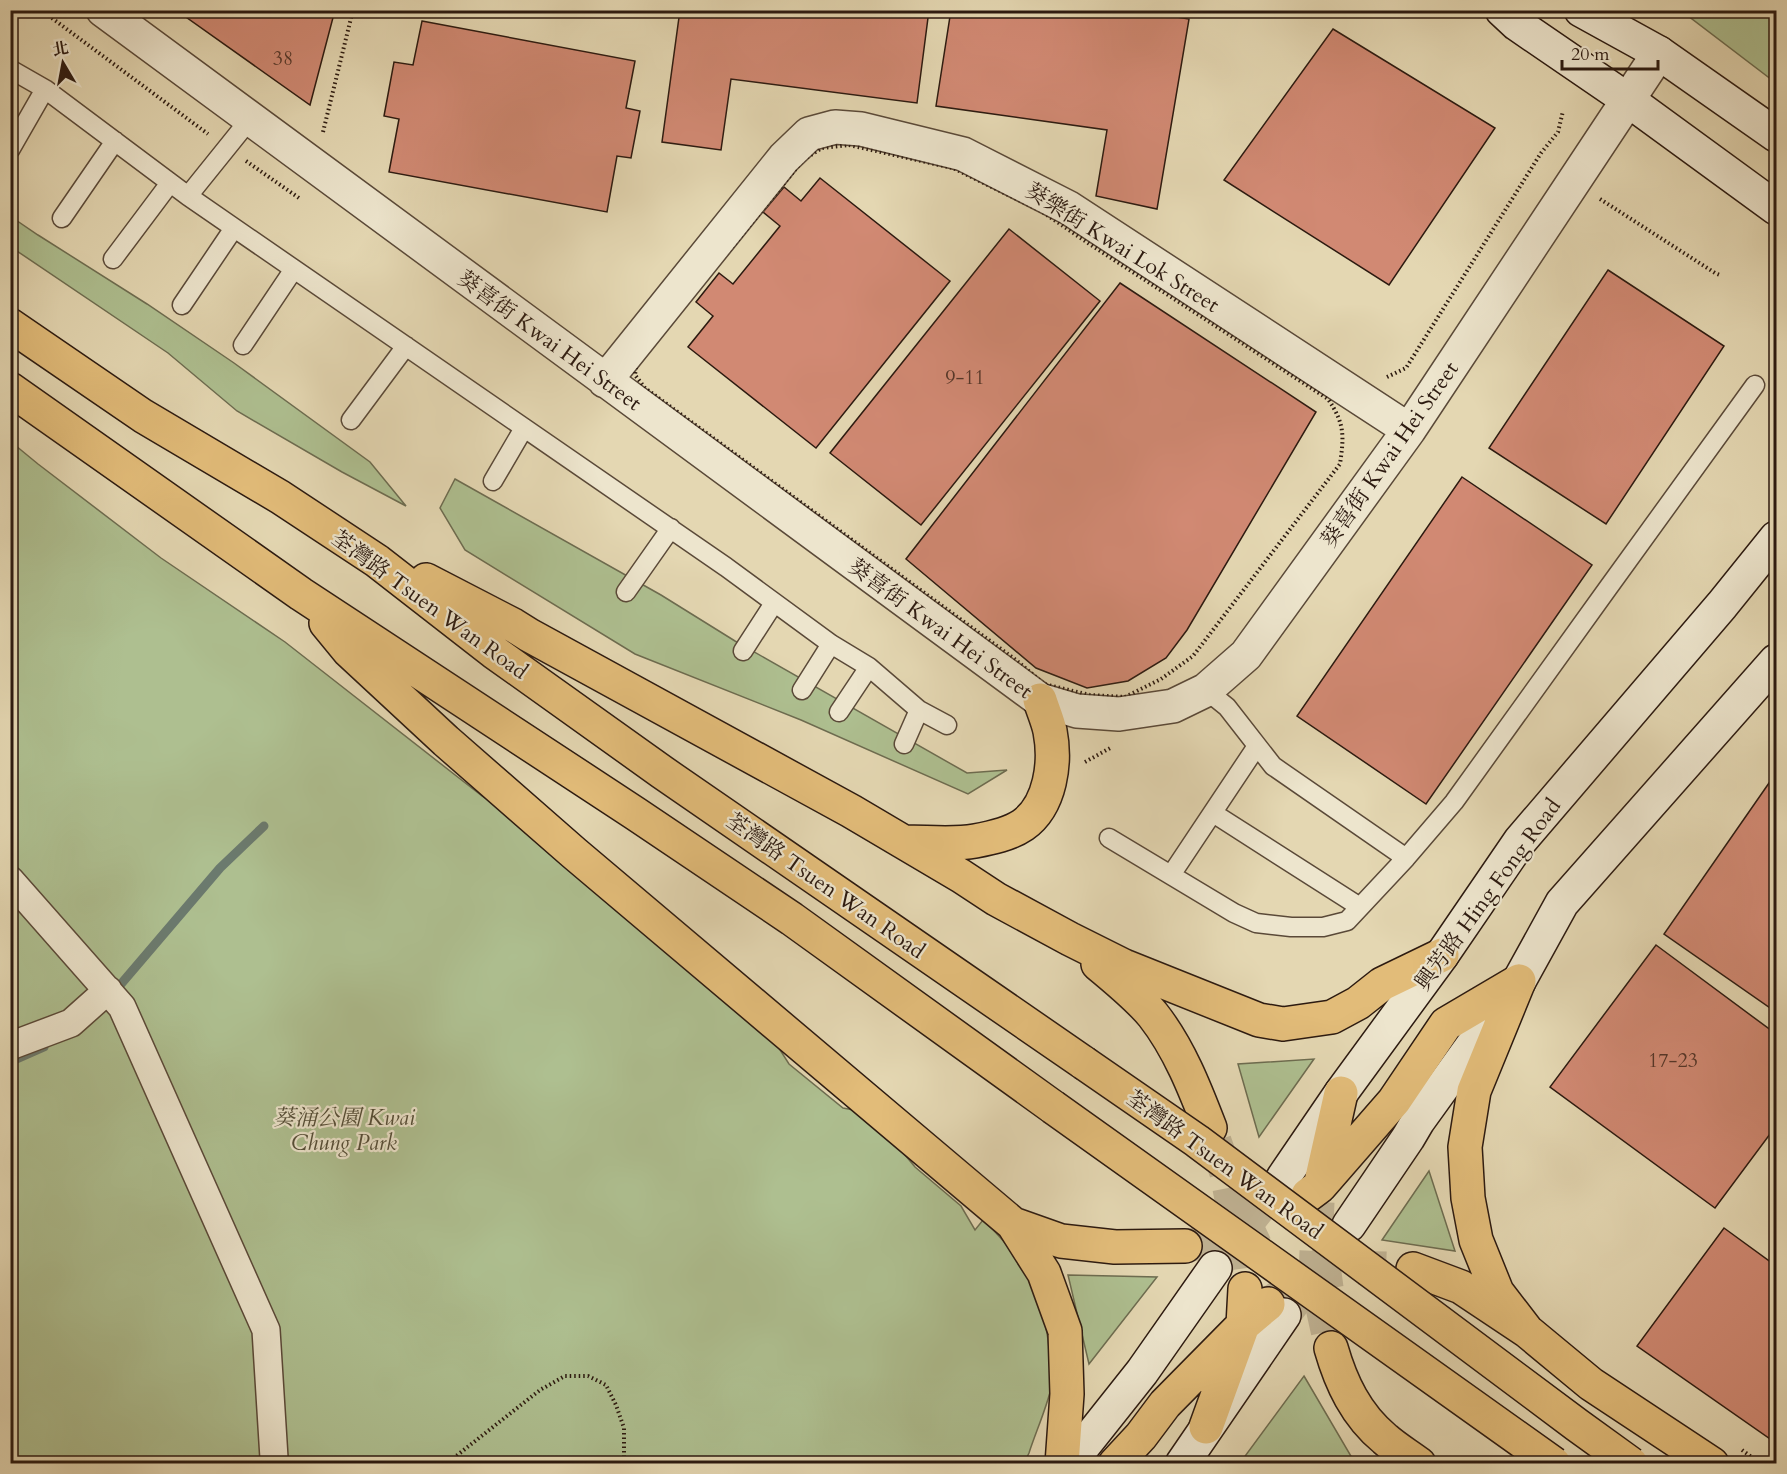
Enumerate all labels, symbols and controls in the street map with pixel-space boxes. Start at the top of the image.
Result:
north arrow [33,33,93,93]
scale bar [1562,33,1658,71]
text: 北 [51,37,70,61]
text: 20 m [1571,42,1610,67]
house number: 38 [273,45,293,72]
street label: 葵樂街 Kwai Lok Street [1020,176,1225,320]
street label: 葵喜街 Kwai Hei Street [451,264,648,418]
street label: 葵喜街 Kwai Hei Street [1314,355,1465,554]
house number: 9-11 [945,364,985,391]
street label: 荃灣路 Tsuen Wan Road [325,523,534,687]
street label: 葵喜街 Kwai Hei Street [842,552,1039,706]
street label: 興芳路 Hing Fong Road [1408,792,1568,997]
street label: 荃灣路 Tsuen Wan Road [720,806,931,966]
house number: 17-23 [1648,1047,1698,1074]
street label: 荃灣路 Tsuen Wan Road [1120,1083,1329,1247]
park label: 葵涌公園 Kwai Chung Park [273,1103,416,1158]

